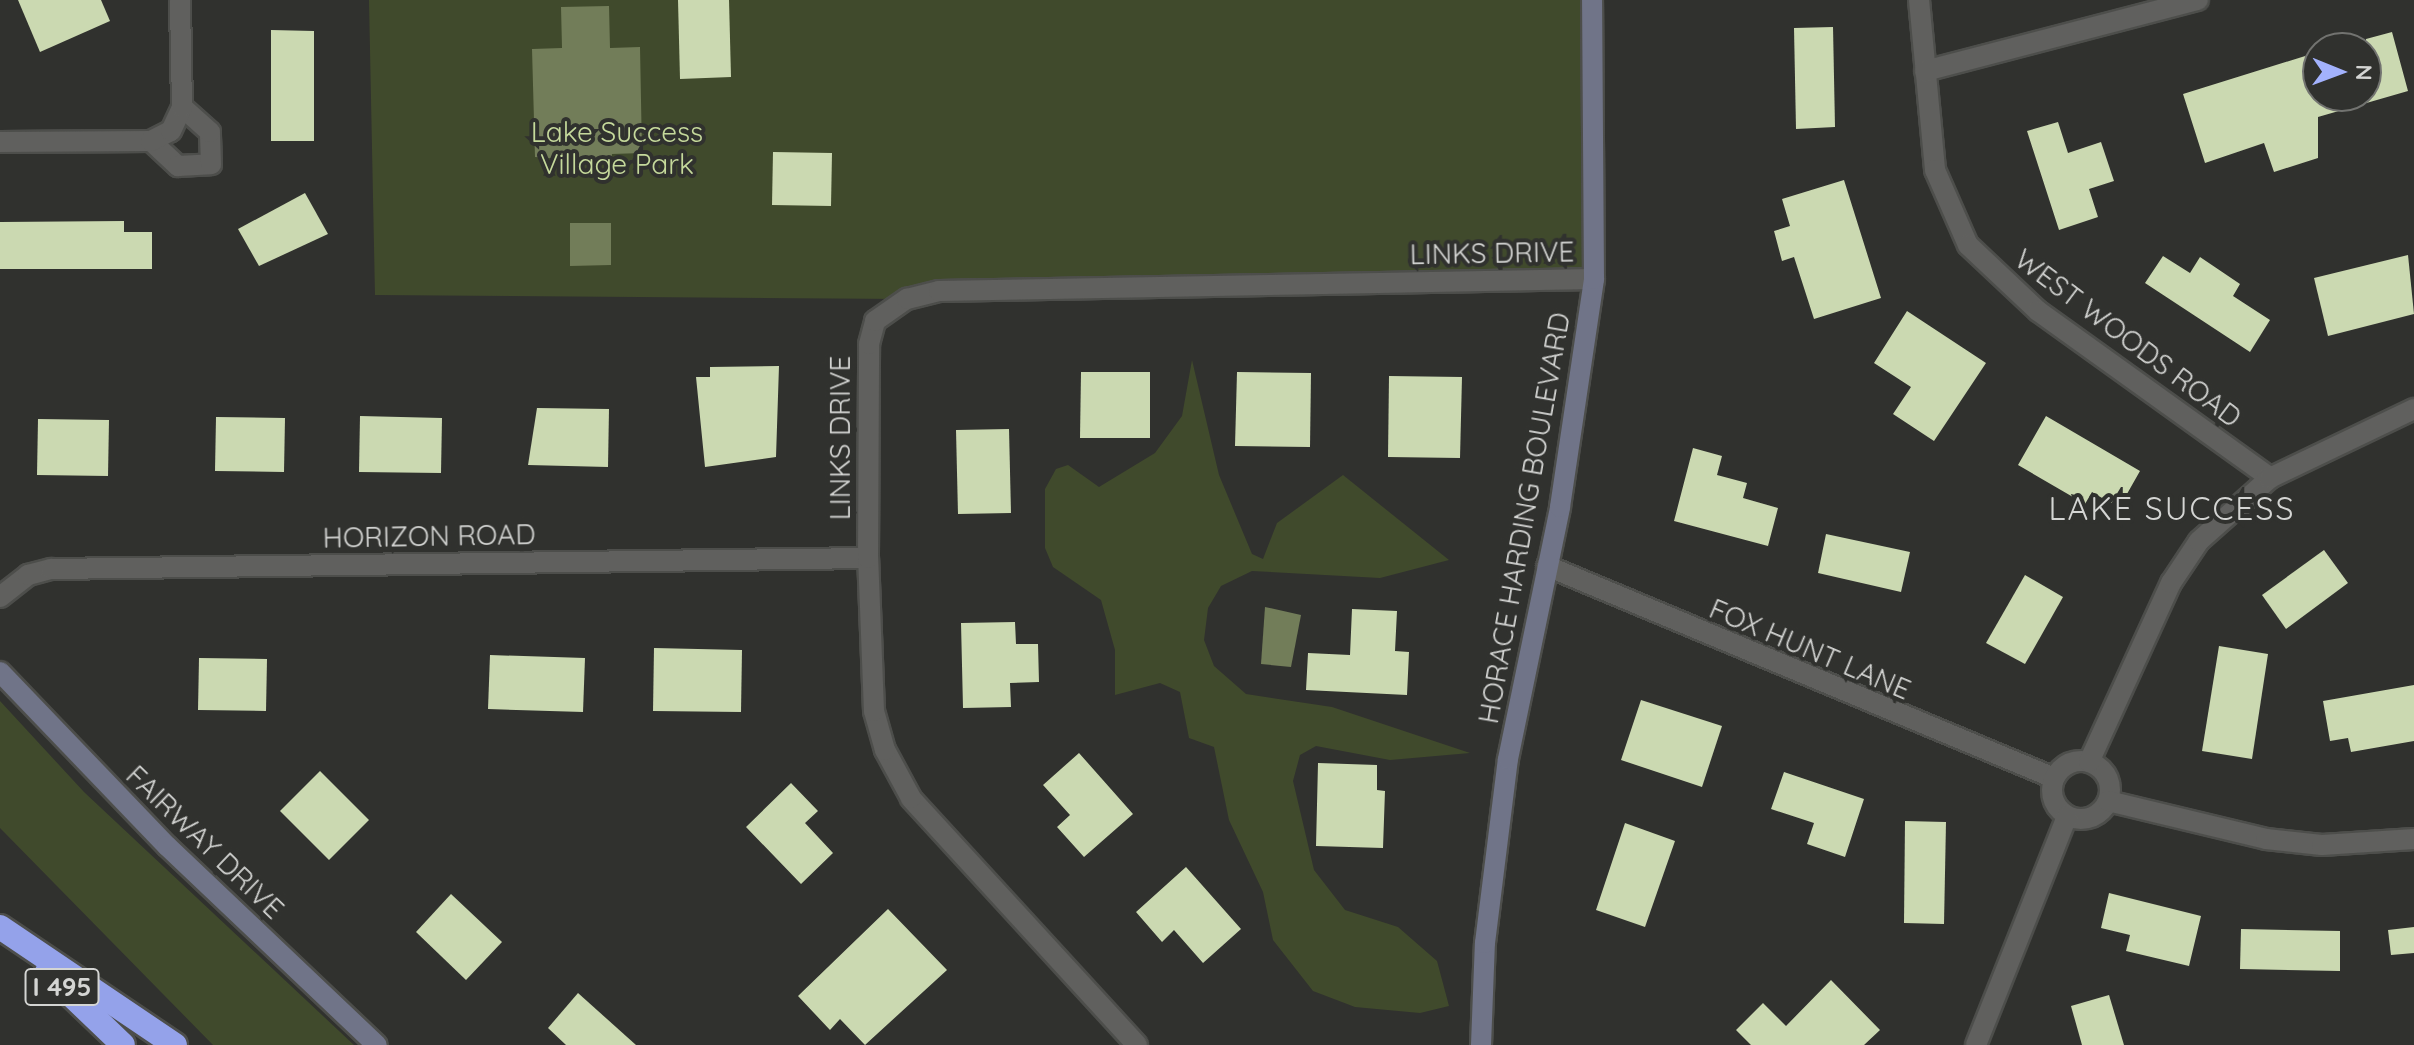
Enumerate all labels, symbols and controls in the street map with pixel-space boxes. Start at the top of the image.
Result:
north arrow [2302,32,2382,112]
text: N [2350,64,2378,81]
park label: Lake Success Village Park [531,115,703,181]
street label: LINKS DRIVE [1409,235,1575,271]
street label: WEST WOODS ROAD [2008,242,2248,434]
street label: HORACE HARDING BOULEVARD [1471,310,1577,726]
street label: LINKS DRIVE [823,356,857,520]
district label: LAKE SUCCESS [2049,489,2295,527]
street label: HORIZON ROAD [322,517,536,555]
street label: FOX HUNT LANE [1704,592,1916,706]
street label: FAIRWAY DRIVE [119,758,291,926]
road number: I 495 [24,965,100,1009]

